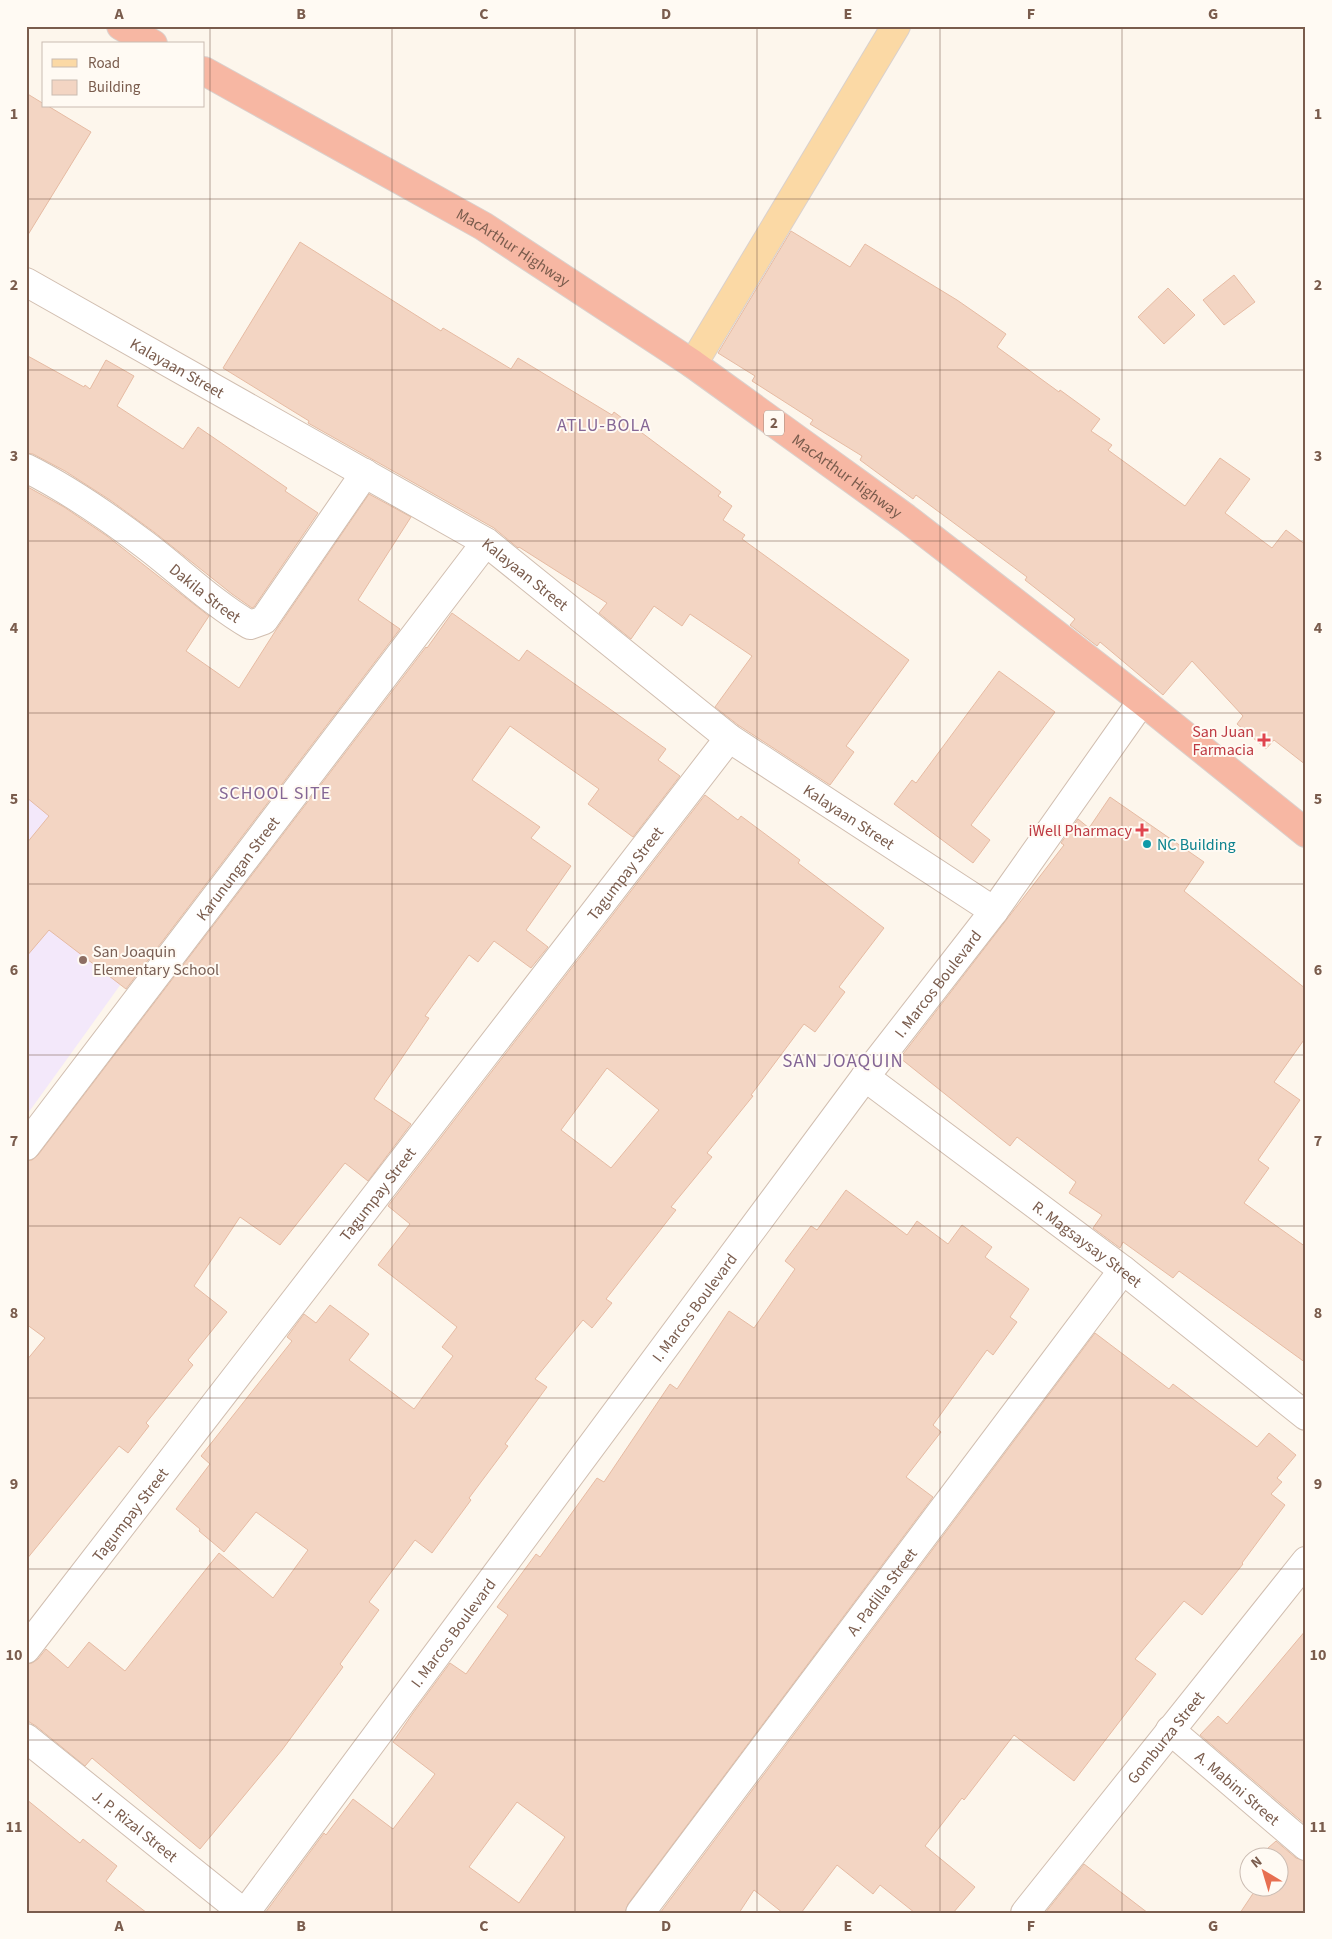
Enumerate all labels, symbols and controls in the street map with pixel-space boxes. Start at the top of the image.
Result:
text: A [113,3,124,25]
text: B [296,3,306,25]
text: C [479,3,489,25]
text: D [661,3,671,25]
text: E [844,3,852,25]
text: F [1027,3,1035,25]
text: G [1208,3,1218,25]
legend [42,42,205,108]
text: Road [88,53,120,74]
text: Building [88,77,141,98]
text: 1 [10,103,18,125]
text: 1 [1314,103,1322,125]
street label: MacArthur Highway [452,203,574,293]
text: 2 [10,274,18,296]
text: 2 [1314,274,1322,296]
street label: Kalayaan Street [126,333,229,404]
road number: 2 [764,410,784,436]
district label: ATLU-BOLA [557,413,651,438]
street label: MacArthur Highway [787,429,907,524]
text: 3 [10,445,18,467]
text: 3 [1314,445,1322,467]
street label: Kalayaan Street [477,533,573,616]
street label: Dakila Street [164,559,245,629]
text: 4 [10,617,19,639]
text: 4 [1314,617,1323,639]
place label: San Juan Farmacia [1192,721,1254,761]
marker: San Juan Farmacia [1258,734,1270,746]
street label: Kalayaan Street [799,779,899,855]
district label: SCHOOL SITE [219,781,331,806]
text: 5 [10,788,18,810]
text: 5 [1314,788,1322,810]
street label: Karunungan Street [191,812,285,926]
place label: iWell Pharmacy [1029,820,1133,842]
street label: Tagumpay Street [582,822,669,925]
marker: iWell Pharmacy [1136,824,1148,836]
place label: NC Building [1157,834,1235,856]
marker: NC Building [1141,838,1153,850]
street label: I. Marcos Boulevard [890,926,987,1043]
place label: San Joaquin Elementary School [93,941,219,981]
marker: San Joaquin Elementary School [77,954,89,966]
text: 6 [10,959,18,981]
text: 6 [1314,959,1322,981]
district label: SAN JOAQUIN [782,1048,904,1075]
text: 7 [10,1130,18,1152]
text: 7 [1314,1130,1322,1152]
street label: Tagumpay Street [335,1142,422,1246]
street label: R. Magsaysay Street [1028,1196,1147,1293]
street label: I. Marcos Boulevard [647,1249,743,1367]
text: 8 [10,1302,18,1324]
text: 8 [1314,1302,1322,1324]
street label: Tagumpay Street [87,1463,174,1567]
text: 9 [10,1473,18,1495]
text: 9 [1314,1473,1322,1495]
street label: A. Padilla Street [842,1543,923,1641]
street label: I. Marcos Boulevard [406,1574,501,1692]
text: 10 [6,1644,22,1666]
text: 10 [1310,1644,1326,1666]
street label: Gomburza Street [1122,1686,1210,1789]
street label: A. Mabini Street [1190,1746,1284,1831]
street label: J. P. Rizal Street [87,1785,182,1868]
text: 11 [6,1816,22,1838]
text: 11 [1310,1816,1326,1838]
north arrow [1240,1846,1290,1896]
text: N [1247,1852,1266,1873]
text: A [113,1915,124,1937]
text: B [296,1915,306,1937]
text: C [479,1915,489,1937]
text: D [661,1915,671,1937]
text: E [844,1915,852,1937]
text: F [1027,1915,1035,1937]
text: G [1208,1915,1218,1937]

